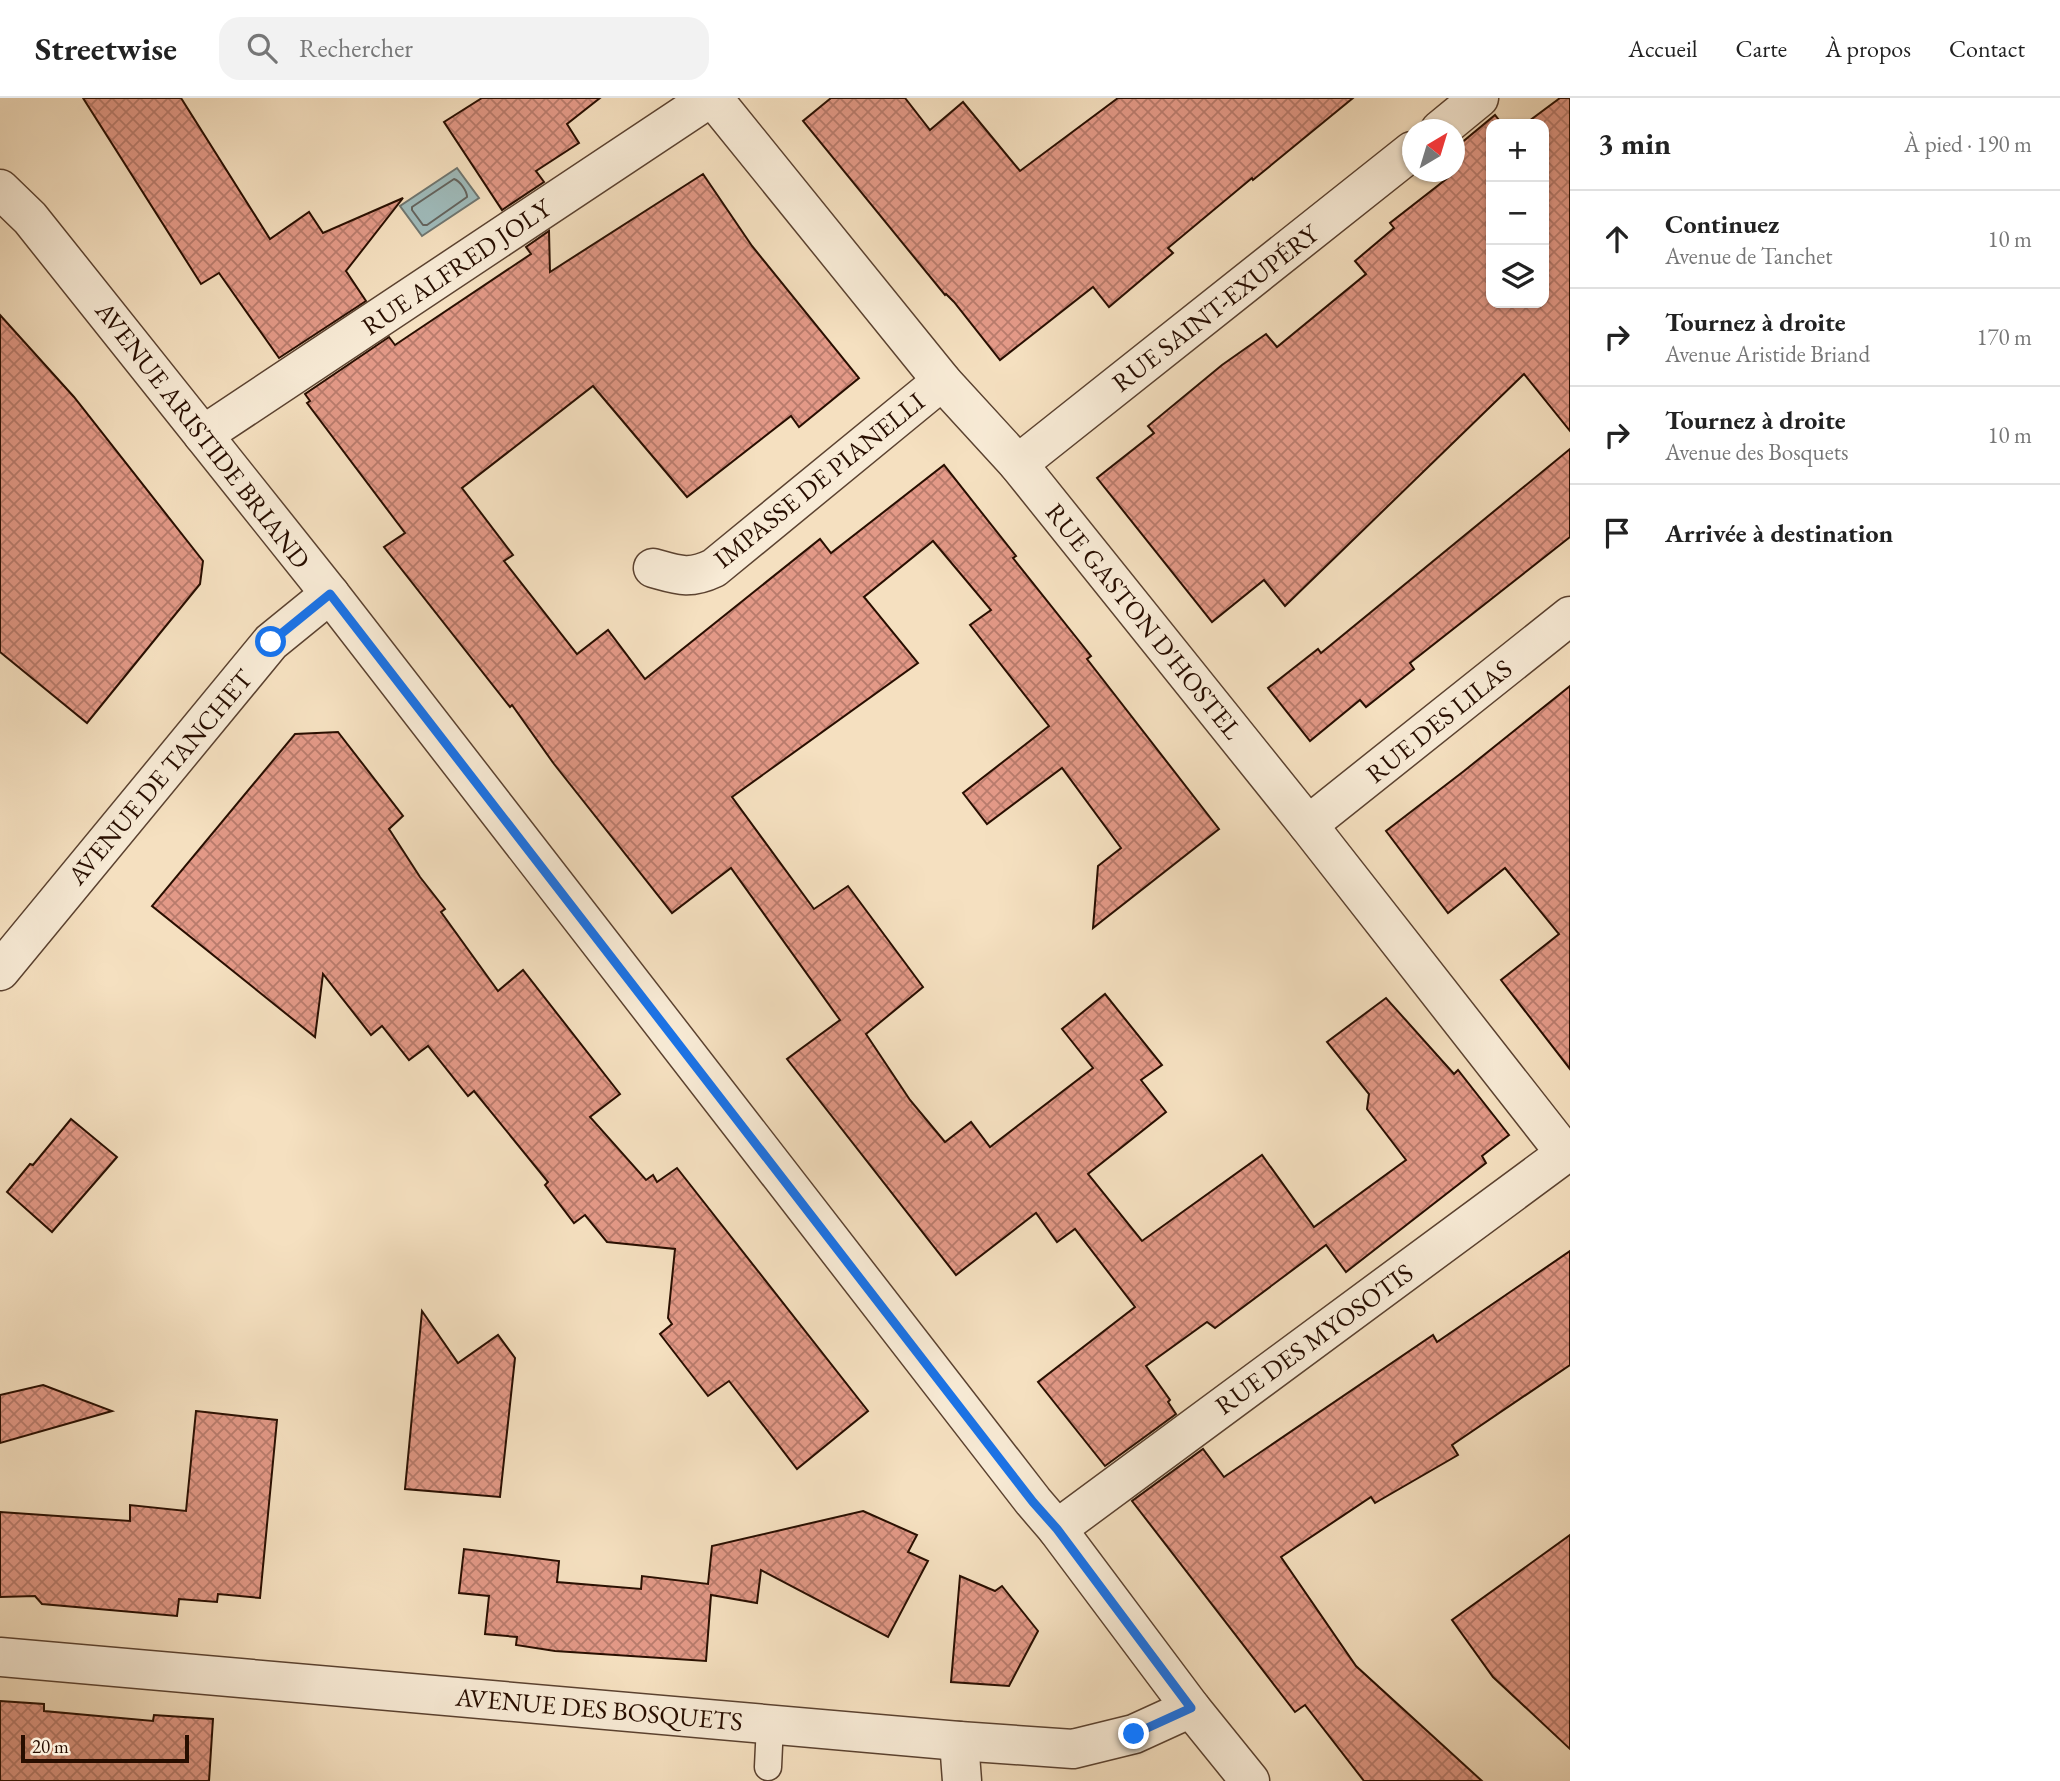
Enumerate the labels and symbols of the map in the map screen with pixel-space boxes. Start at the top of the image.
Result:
north arrow [1402,119,1465,182]
street label: RUE ALFRED JOLY [355,190,559,343]
street label: RUE SAINT-EXUPÉRY [1105,216,1327,399]
street label: AVENUE ARISTIDE BRIAND [87,294,318,576]
street label: IMPASSE DE PIANELLI [707,384,931,575]
street label: RUE GASTON D'HOSTEL [1038,496,1250,746]
route start [255,626,286,657]
street label: RUE DES LILAS [1359,652,1519,790]
street label: AVENUE DE TANCHET [59,662,260,892]
street label: RUE DES MYOSOTIS [1208,1256,1420,1422]
street label: AVENUE DES BOSQUETS [453,1679,744,1738]
route end [1118,1718,1149,1749]
scale bar [21,1732,189,1764]

